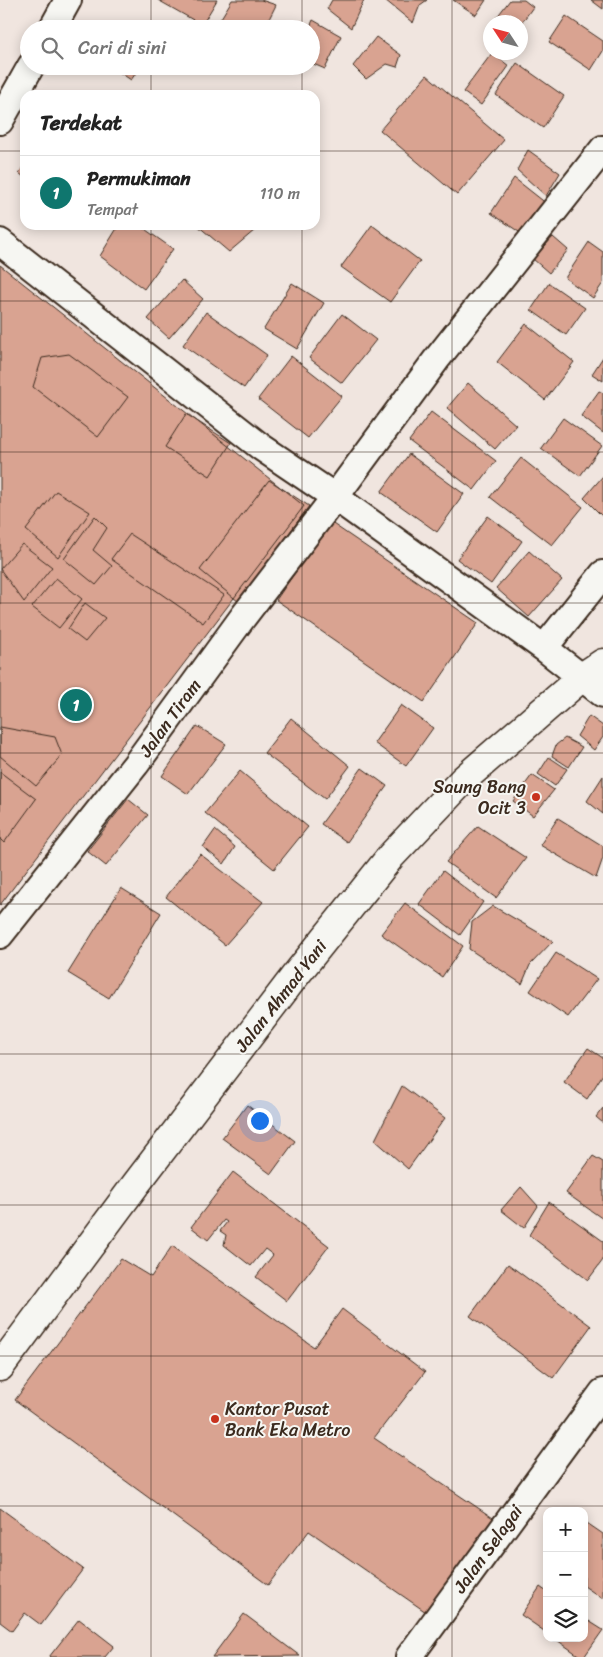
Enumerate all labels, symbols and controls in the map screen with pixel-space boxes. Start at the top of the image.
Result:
north arrow [483,15,528,60]
search box [20,20,320,75]
text: Cari di sini [78,31,166,64]
icon: search [38,34,66,62]
text: Terdekat [40,104,122,142]
text: Permukiman [87,162,191,195]
text: 1 [53,179,59,208]
text: 110 m [260,179,300,208]
text: Tempat [87,195,138,224]
street label: Jalan Tiram [130,672,210,765]
pin: 1 [60,686,92,724]
place label: Saung Bang Ocit 3 [433,771,526,824]
marker: Saung Bang Ocit 3 [530,791,542,803]
street label: Jalan Ahmad Yani [226,932,336,1060]
your location [247,1108,273,1134]
place label: Kantor Pusat Bank Eka Metro [225,1393,350,1446]
marker: Kantor Pusat Bank Eka Metro [209,1413,221,1425]
street label: Jalan Selagai [444,1497,532,1601]
map controls [543,1507,588,1642]
button: + [543,1507,588,1552]
button: − [543,1552,588,1597]
button: layers [543,1597,588,1642]

